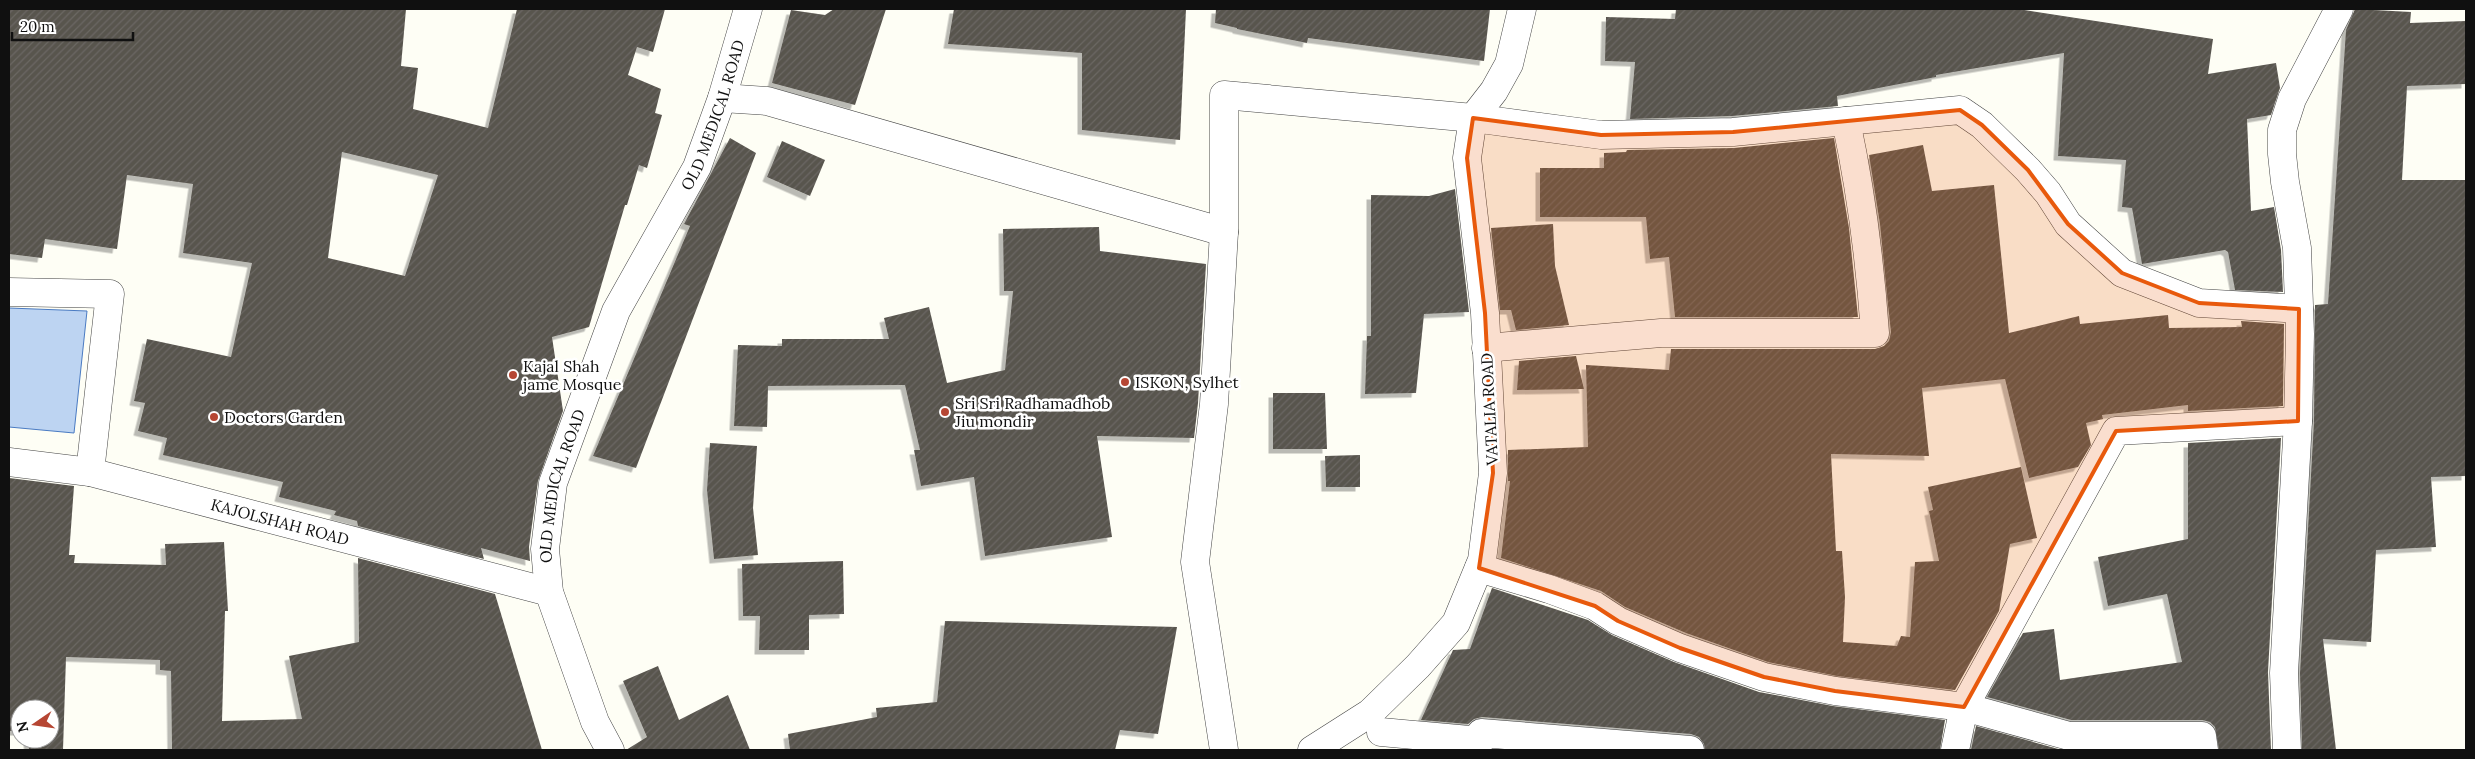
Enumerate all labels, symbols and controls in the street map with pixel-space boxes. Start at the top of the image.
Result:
scale bar [12,10,134,42]
text: 20 m [20,17,55,36]
street label: OLD MEDICAL ROAD [676,37,749,194]
street label: VATALIA ROAD [1476,352,1502,467]
place label: Kajal Shah jame Mosque [521,356,622,394]
marker: Kajal Shah jame Mosque [507,369,519,381]
place label: ISKON, Sylhet [1135,372,1240,392]
marker: ISKON, Sylhet [1119,376,1131,388]
place label: Sri Sri Radhamadhob Jiu mondir [954,393,1110,431]
street label: OLD MEDICAL ROAD [535,406,589,564]
marker: Sri Sri Radhamadhob Jiu mondir [939,406,951,418]
place label: Doctors Garden [224,407,343,427]
marker: Doctors Garden [208,411,220,423]
street label: KAJOLSHAH ROAD [209,494,351,549]
north arrow [10,699,60,749]
text: N [12,719,32,734]

